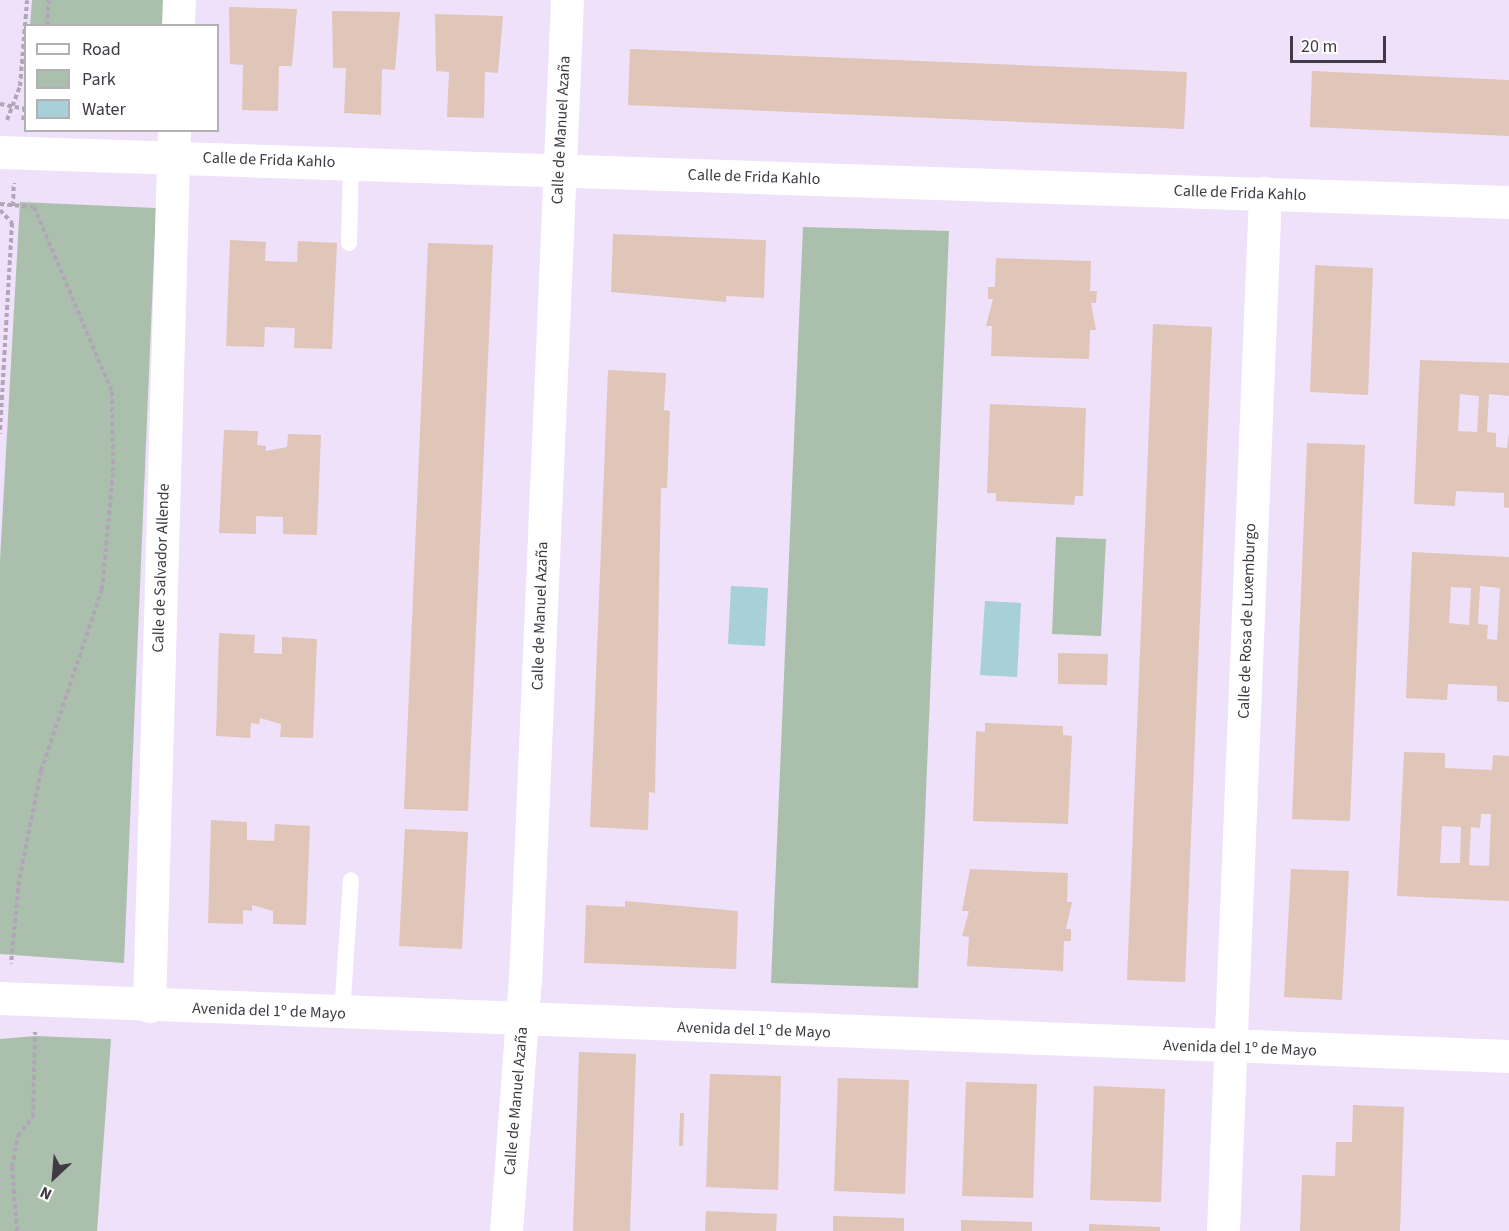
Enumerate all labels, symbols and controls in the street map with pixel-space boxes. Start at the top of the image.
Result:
legend [24,24,219,132]
scale bar [1293,24,1389,62]
text: 20 m [1301,34,1337,59]
text: Road [82,37,121,62]
street label: Calle de Manuel Azaña [548,55,574,205]
text: Park [82,67,116,92]
text: Water [82,97,126,122]
street label: Calle de Frida Kahlo [202,148,336,172]
street label: Calle de Frida Kahlo [687,165,821,189]
street label: Calle de Frida Kahlo [1173,181,1307,205]
street label: Calle de Salvador Allende [148,483,174,653]
street label: Calle de Rosa de Luxemburgo [1234,523,1260,719]
street label: Calle de Manuel Azaña [528,541,552,691]
street label: Avenida del 1º de Mayo [192,999,346,1023]
street label: Avenida del 1º de Mayo [677,1018,831,1042]
street label: Calle de Manuel Azaña [500,1026,532,1176]
street label: Avenida del 1º de Mayo [1163,1036,1317,1060]
north arrow [24,1147,84,1207]
text: N [37,1181,56,1205]

